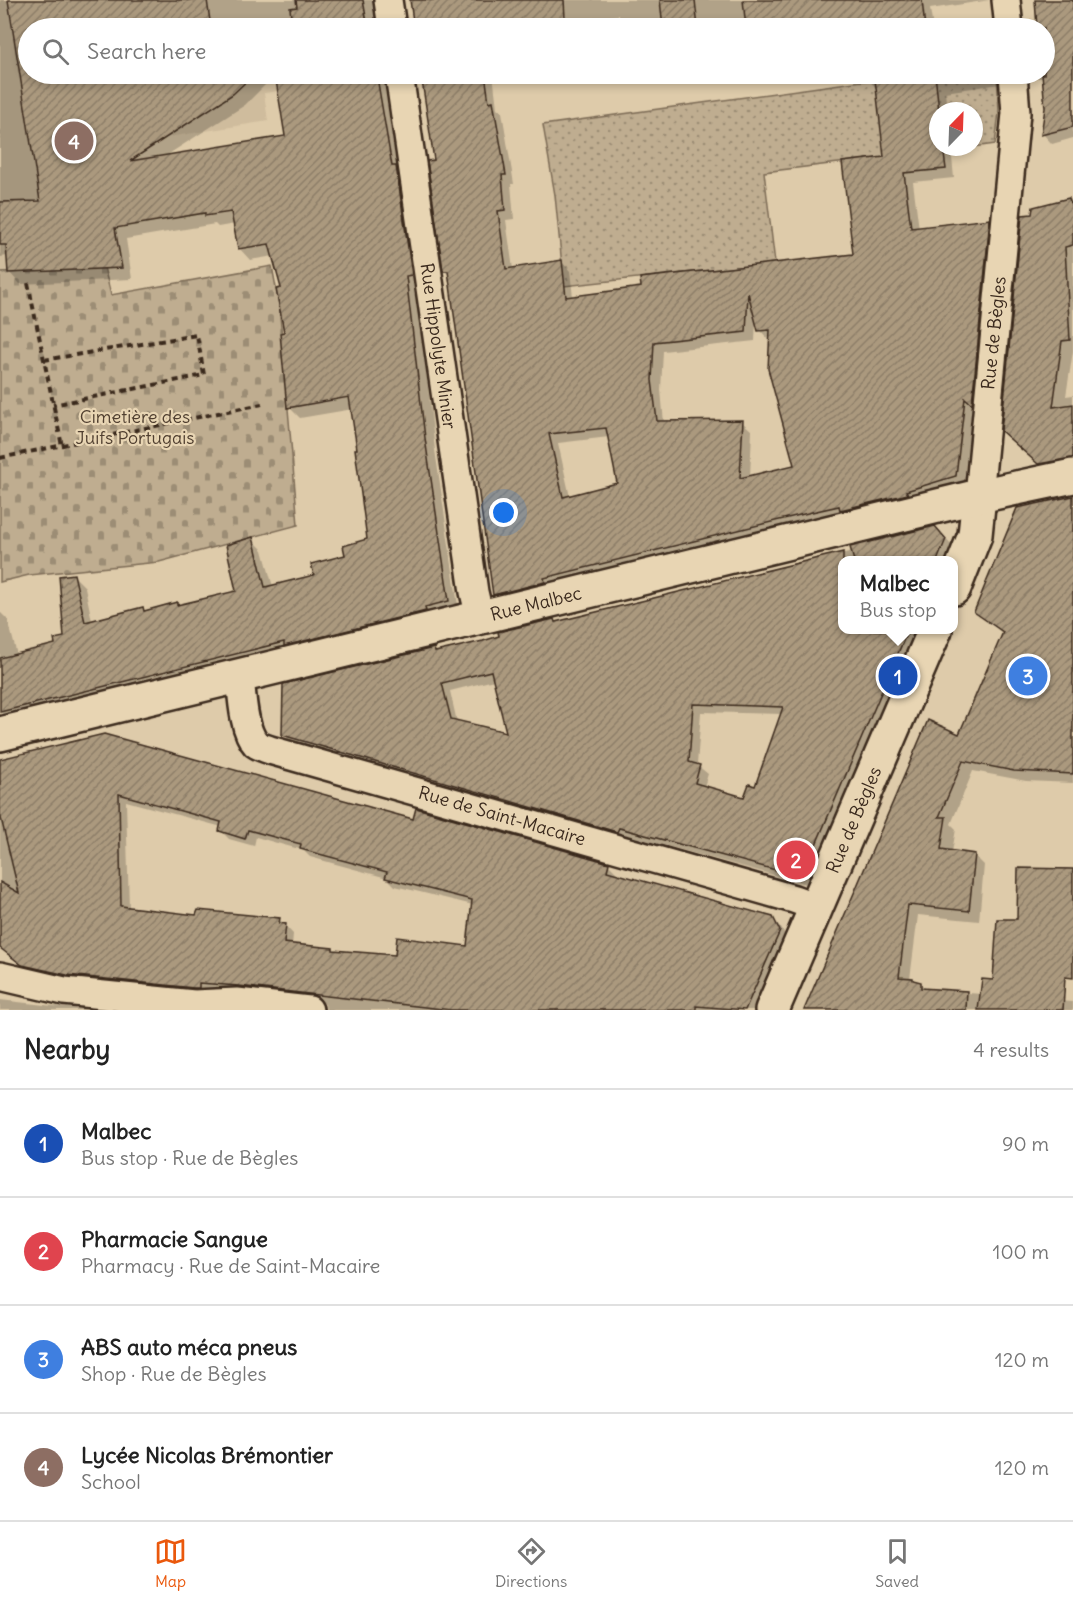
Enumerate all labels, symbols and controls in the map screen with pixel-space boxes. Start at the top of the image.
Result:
search box [18,18,1055,84]
icon: search [39,35,72,68]
text: Search here [87,37,206,65]
north arrow [929,102,983,156]
pin: 4 [54,118,94,164]
street label: Rue Hippolyte Minier [415,261,462,431]
street label: Rue de Bègles [976,275,1011,391]
park label: Cimetière des Juifs Portugais [76,405,194,449]
your location [489,498,518,527]
popup [838,556,958,634]
text: Malbec [859,569,930,597]
street label: Rue Malbec [488,581,584,626]
text: Bus stop [859,597,937,622]
pin: 1 [878,654,918,698]
pin: 3 [1008,654,1048,698]
street label: Rue de Bègles [821,763,886,877]
street label: Rue de Saint-Macaire [416,781,588,850]
pin: 2 [776,838,816,882]
text: Nearby [24,1033,110,1066]
text: 4 results [973,1037,1049,1062]
text: Malbec [81,1117,151,1145]
text: 1 [40,1131,47,1156]
text: 90 m [1002,1131,1049,1156]
text: Bus stop · Rue de Bègles [81,1145,298,1170]
text: Pharmacie Sangue [81,1225,268,1253]
text: 2 [38,1239,49,1264]
text: 100 m [992,1239,1049,1264]
text: Pharmacy · Rue de Saint-Macaire [81,1253,380,1278]
text: ABS auto méca pneus [81,1333,297,1361]
text: 3 [38,1347,49,1372]
text: 120 m [995,1347,1049,1372]
text: Shop · Rue de Bègles [81,1361,267,1386]
text: Lycée Nicolas Brémontier [81,1441,333,1469]
text: 4 [38,1455,49,1480]
text: 120 m [995,1455,1049,1480]
text: School [81,1469,141,1494]
tab: Map [154,1535,187,1591]
tab: Directions [495,1535,567,1591]
tab: Saved [875,1535,919,1591]

